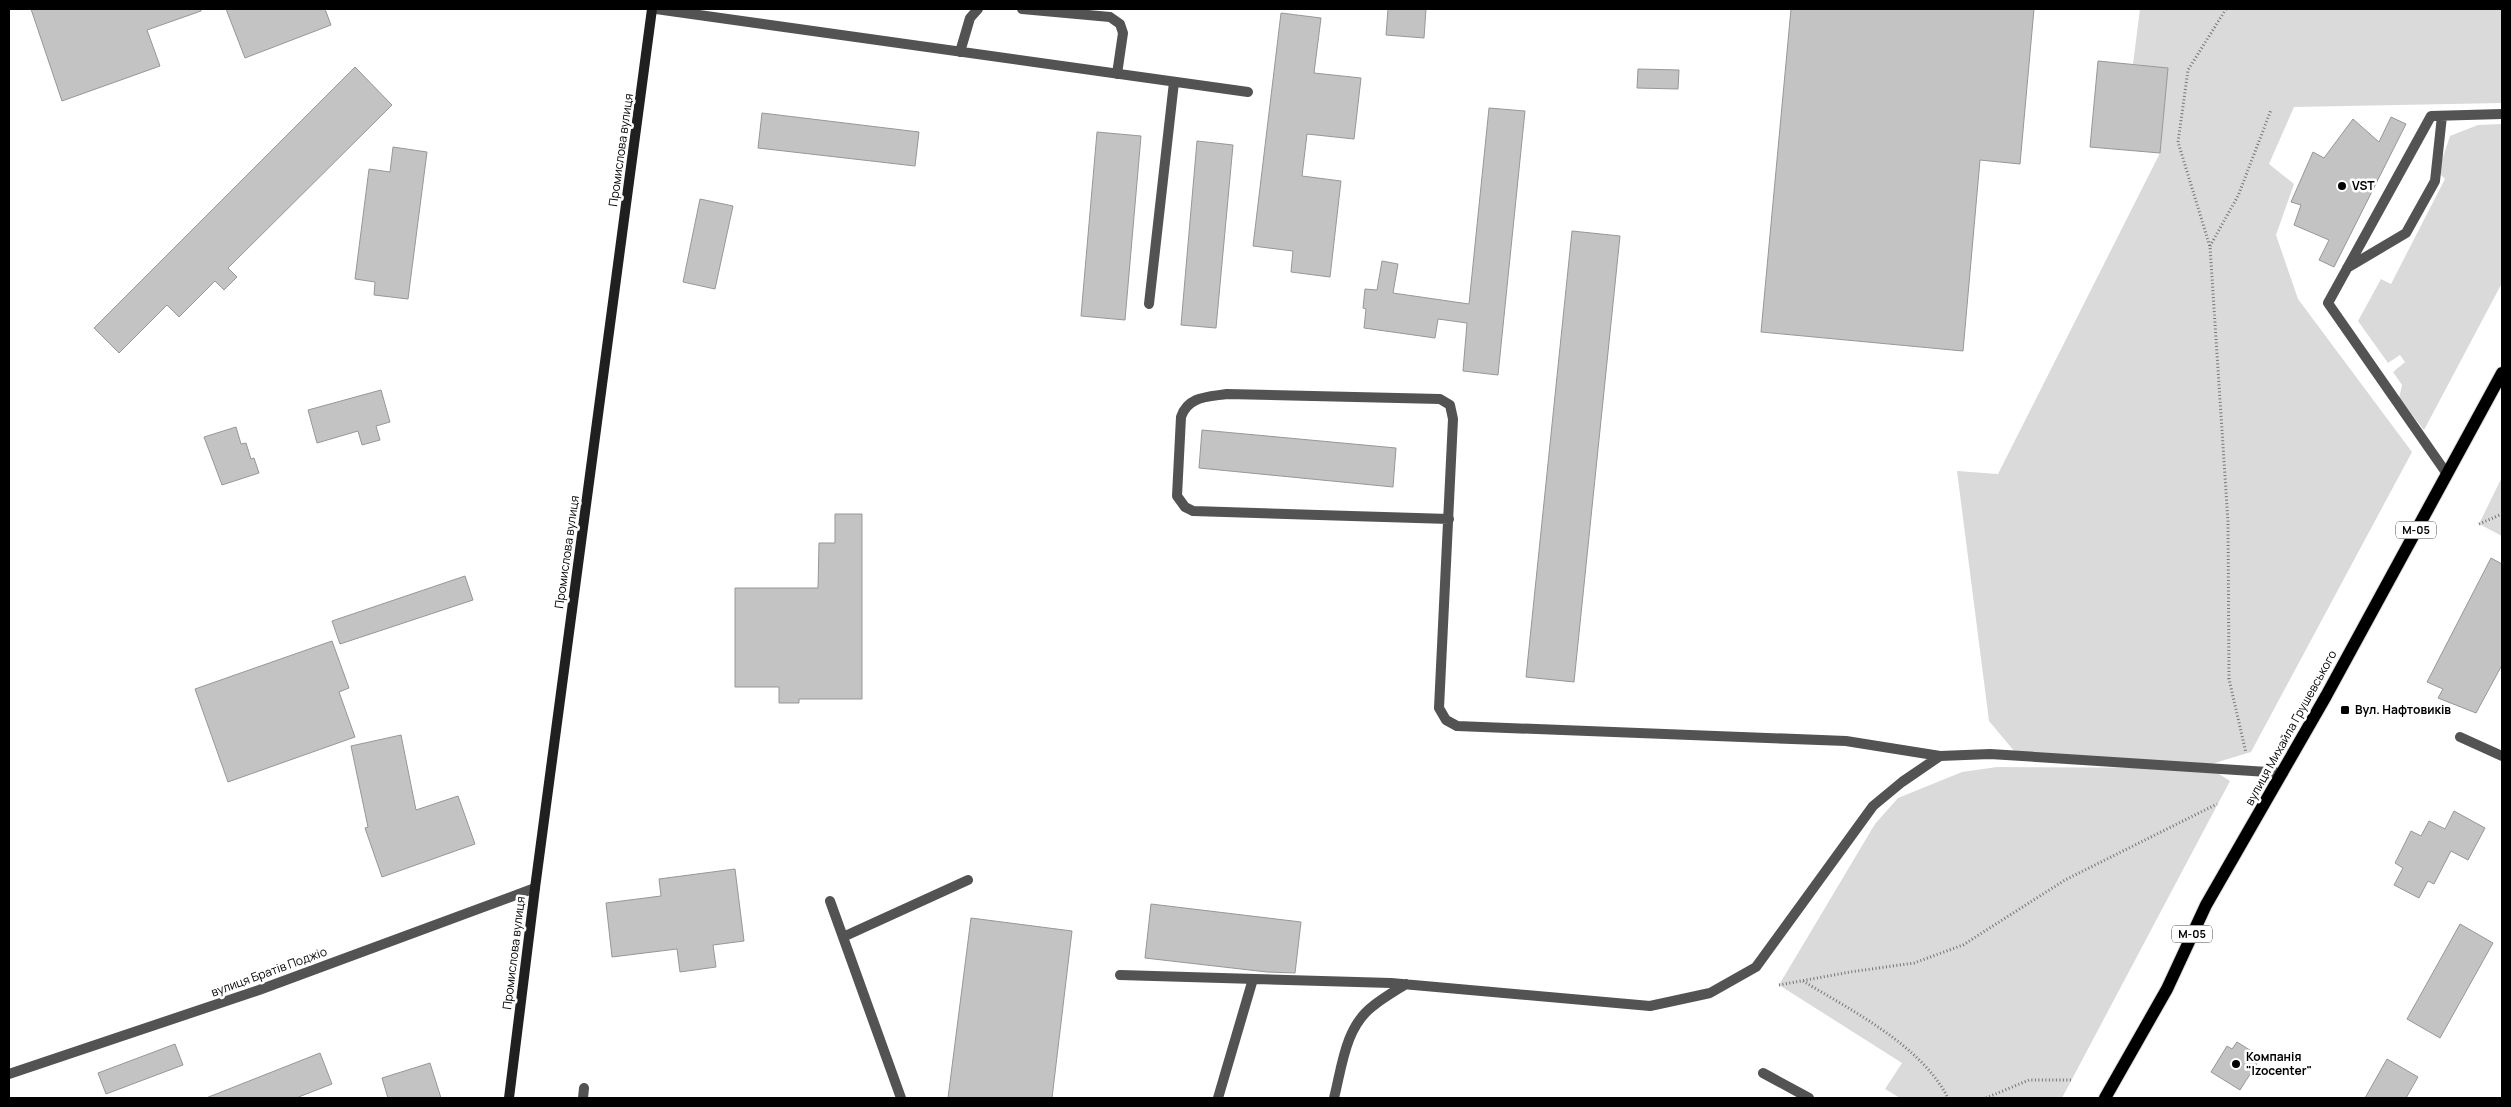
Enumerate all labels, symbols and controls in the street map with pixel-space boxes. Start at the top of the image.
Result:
street label: Промислова вулиця [604,92,637,207]
place label: VST [2352,177,2375,194]
marker: VST [2336,180,2348,192]
street label: Промислова вулиця [550,494,583,609]
road number: М-05 [2396,522,2436,538]
street label: вулиця Михайла Грушевського [2241,647,2340,808]
place label: Вул. Нафтовиків [2355,701,2451,718]
marker: Вул. Нафтовиків [2339,704,2351,716]
street label: Промислова вулиця [498,895,529,1010]
road number: М-05 [2172,926,2212,942]
street label: вулиця Братів Поджіо [208,943,329,1000]
place label: Компанія "Izocenter" [2246,1048,2312,1079]
marker: Компанія "Izocenter" [2230,1058,2242,1070]

